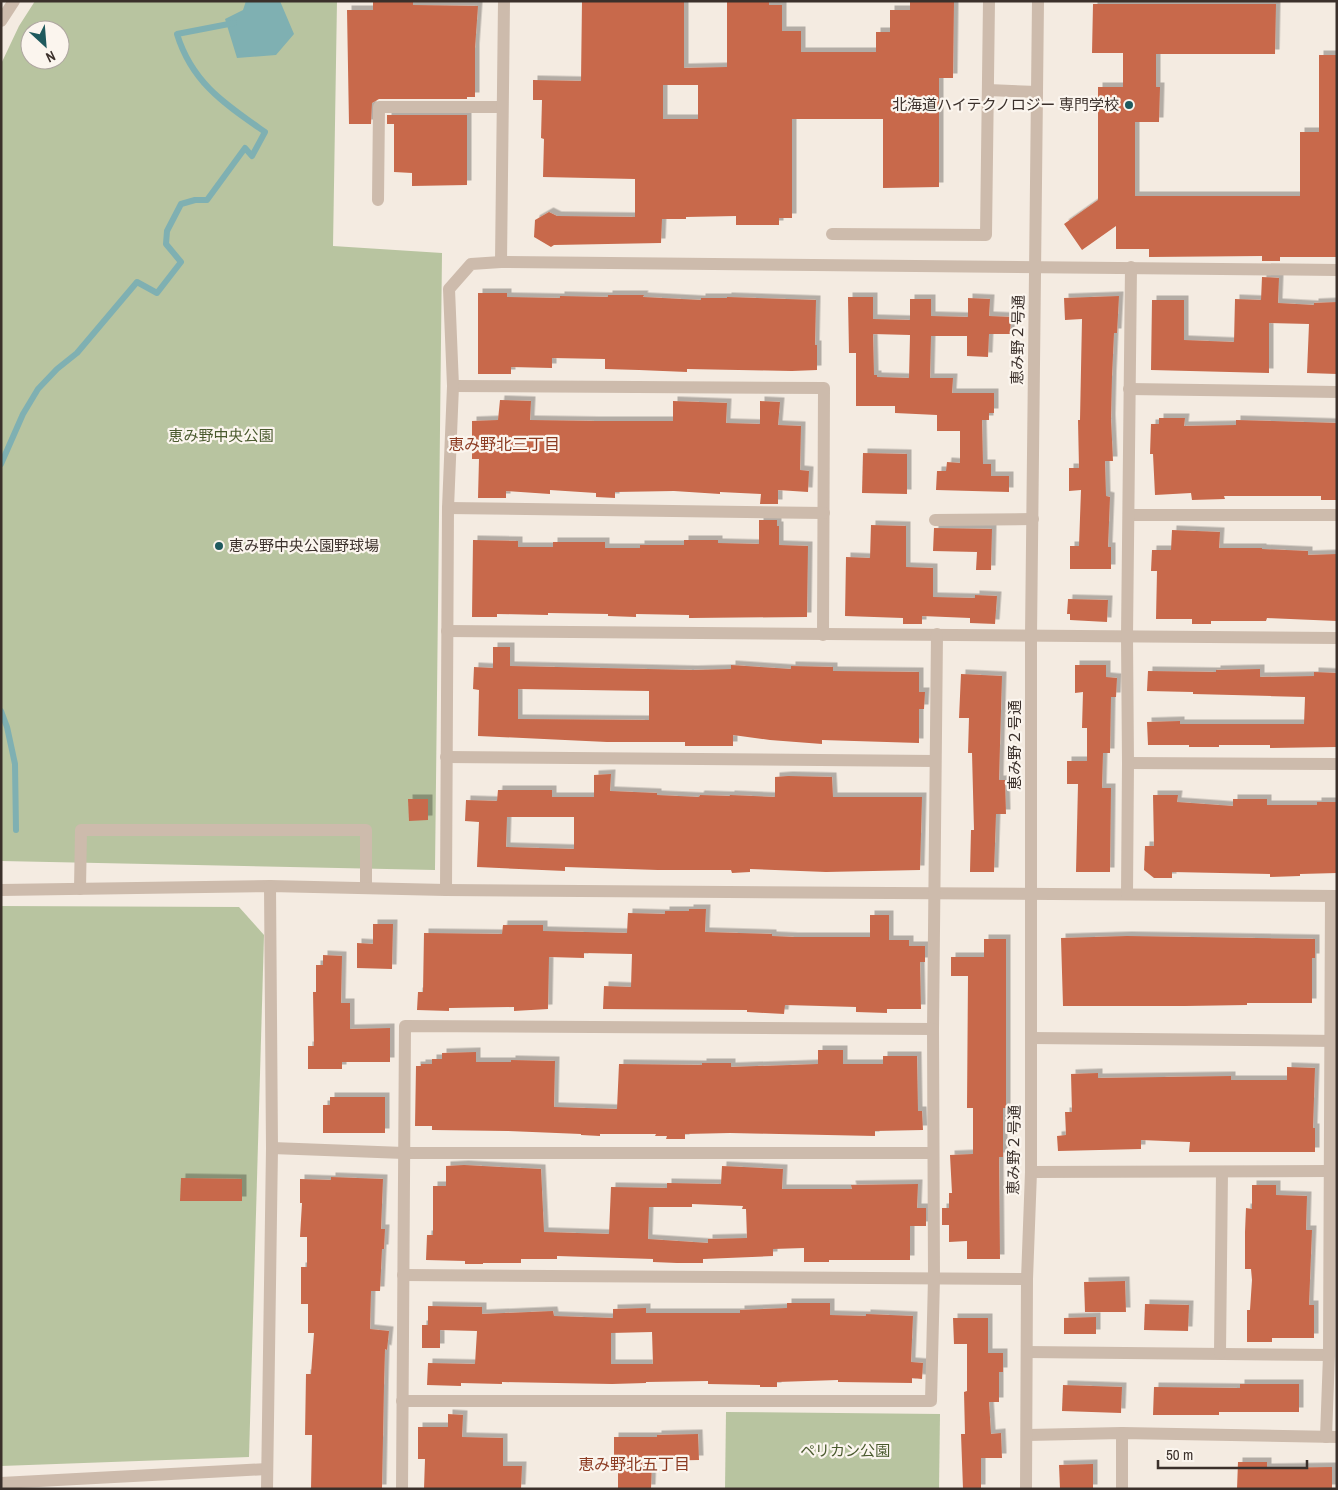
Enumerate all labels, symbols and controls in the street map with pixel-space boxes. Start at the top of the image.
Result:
north arrow [20,20,70,70]
text: N [43,47,58,67]
place label: 北海道ハイテクノロジー 専門学校 [892,94,1119,115]
marker: 北海道ハイテクノロジー 専門学校 [1123,99,1135,111]
street label: 恵み野２号通 [1006,295,1029,385]
park label: 恵み野中央公園 [168,425,274,446]
district label: 恵み野北三丁目 [448,433,560,455]
place label: 恵み野中央公園野球場 [229,535,379,556]
marker: 恵み野中央公園野球場 [213,540,225,552]
street label: 恵み野２号通 [1004,700,1025,790]
street label: 恵み野２号通 [1002,1105,1025,1195]
scale bar [1158,1438,1307,1470]
park label: ペリカン公園 [800,1440,890,1461]
text: 50 m [1166,1444,1193,1465]
district label: 恵み野北五丁目 [578,1453,690,1475]

